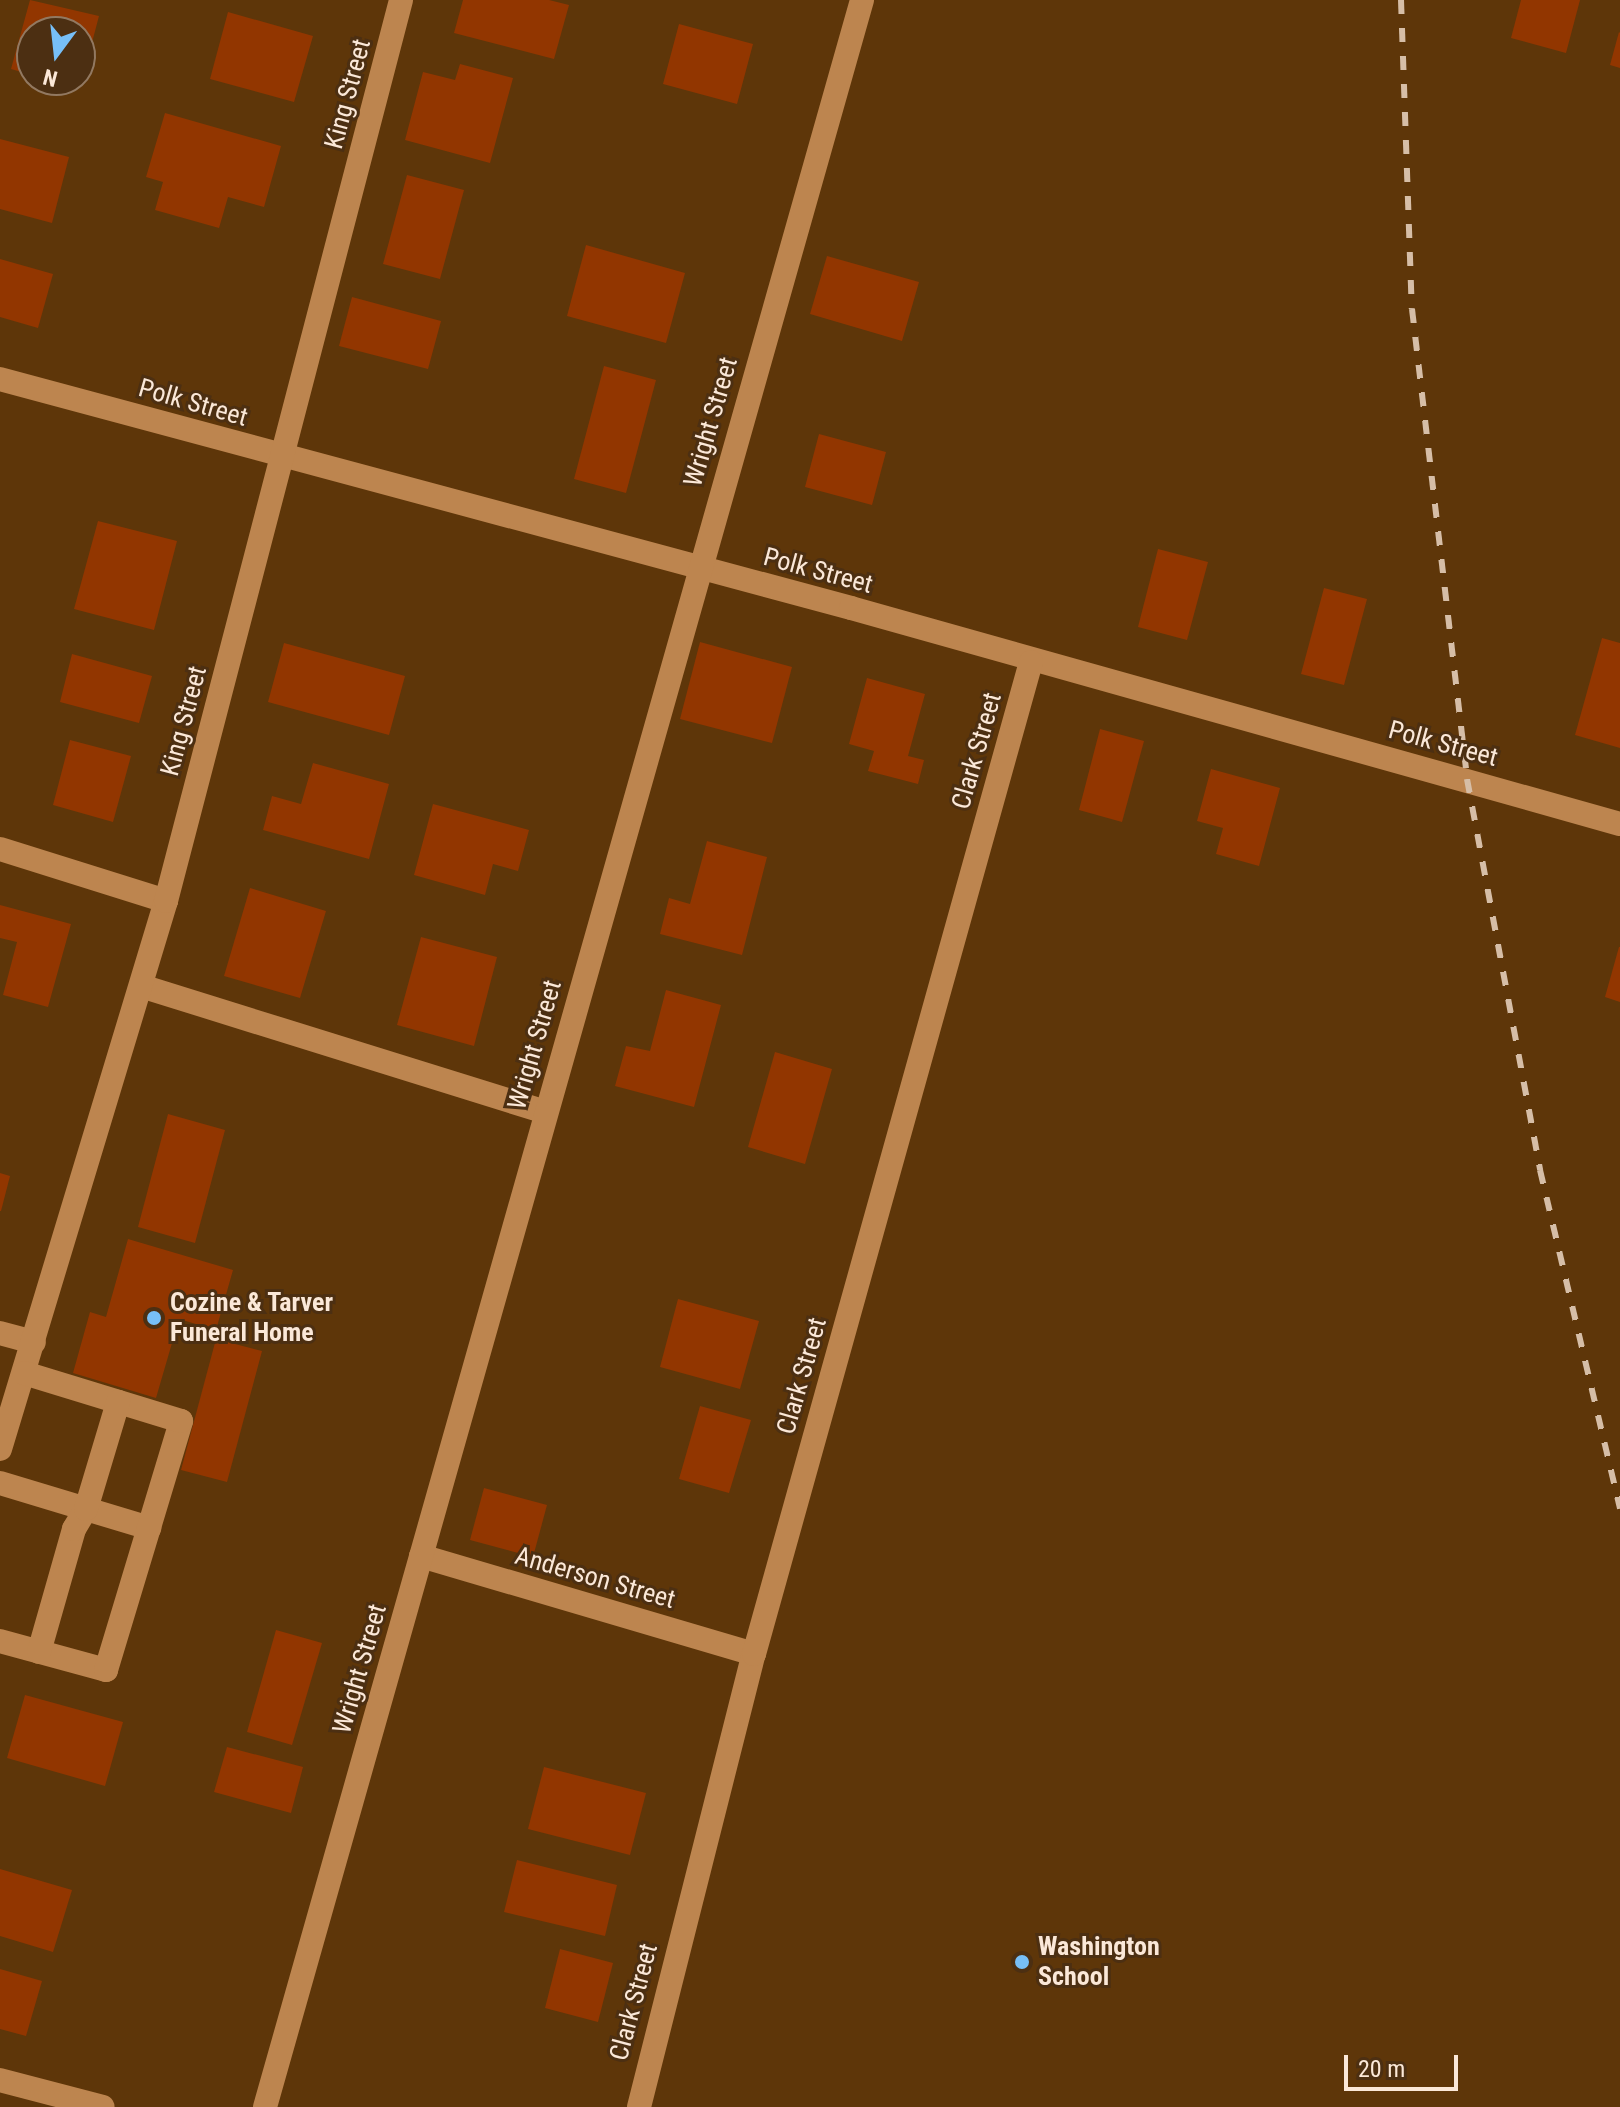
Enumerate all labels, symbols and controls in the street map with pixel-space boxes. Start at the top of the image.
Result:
north arrow [16,16,96,96]
street label: King Street [318,36,378,152]
text: N [40,64,60,92]
street label: Wright Street [678,354,744,490]
street label: Polk Street [135,373,251,433]
street label: Polk Street [760,541,876,601]
street label: King Street [154,663,214,779]
street label: Clark Street [946,689,1008,813]
street label: Polk Street [1385,714,1501,774]
street label: Wright Street [502,977,568,1113]
place label: Cozine & Tarver Funeral Home [170,1287,334,1348]
marker: Cozine & Tarver Funeral Home [145,1309,163,1327]
street label: Clark Street [771,1314,833,1438]
street label: Anderson Street [511,1540,679,1616]
street label: Wright Street [327,1601,393,1737]
place label: Washington School [1038,1931,1160,1992]
street label: Clark Street [603,1940,665,2064]
marker: Washington School [1013,1953,1031,1971]
scale bar [1348,2039,1462,2089]
text: 20 m [1358,2055,1405,2083]

